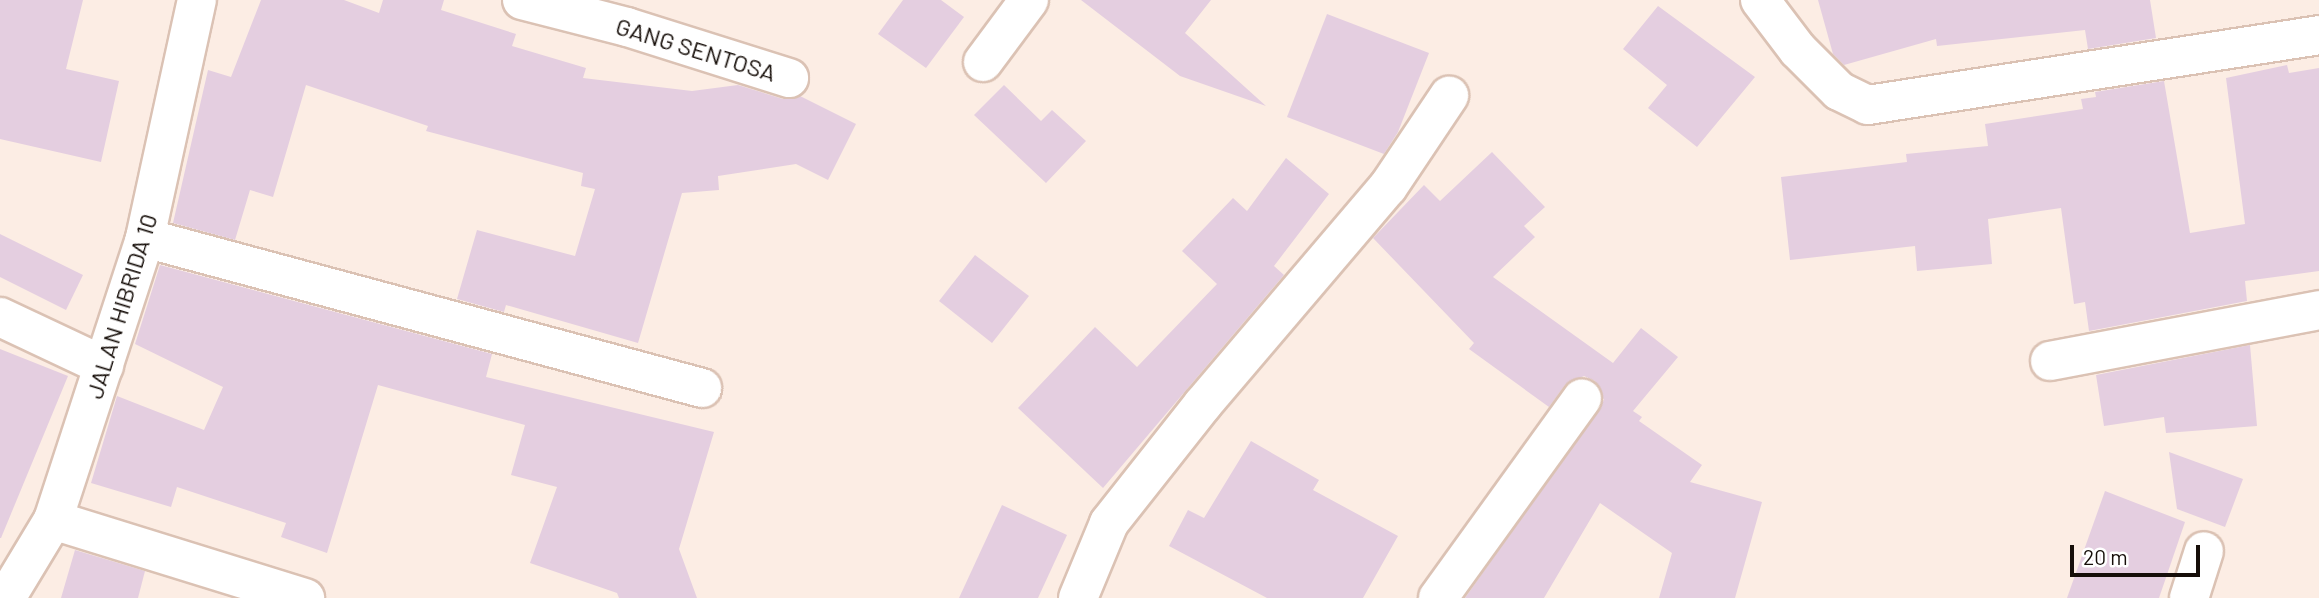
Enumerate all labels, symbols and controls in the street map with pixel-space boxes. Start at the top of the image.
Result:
street label: GANG SENTOSA [613,11,779,87]
street label: JALAN HIBRIDA 10 [79,210,163,402]
scale bar [2074,532,2204,576]
text: 20 m [2083,544,2128,569]

